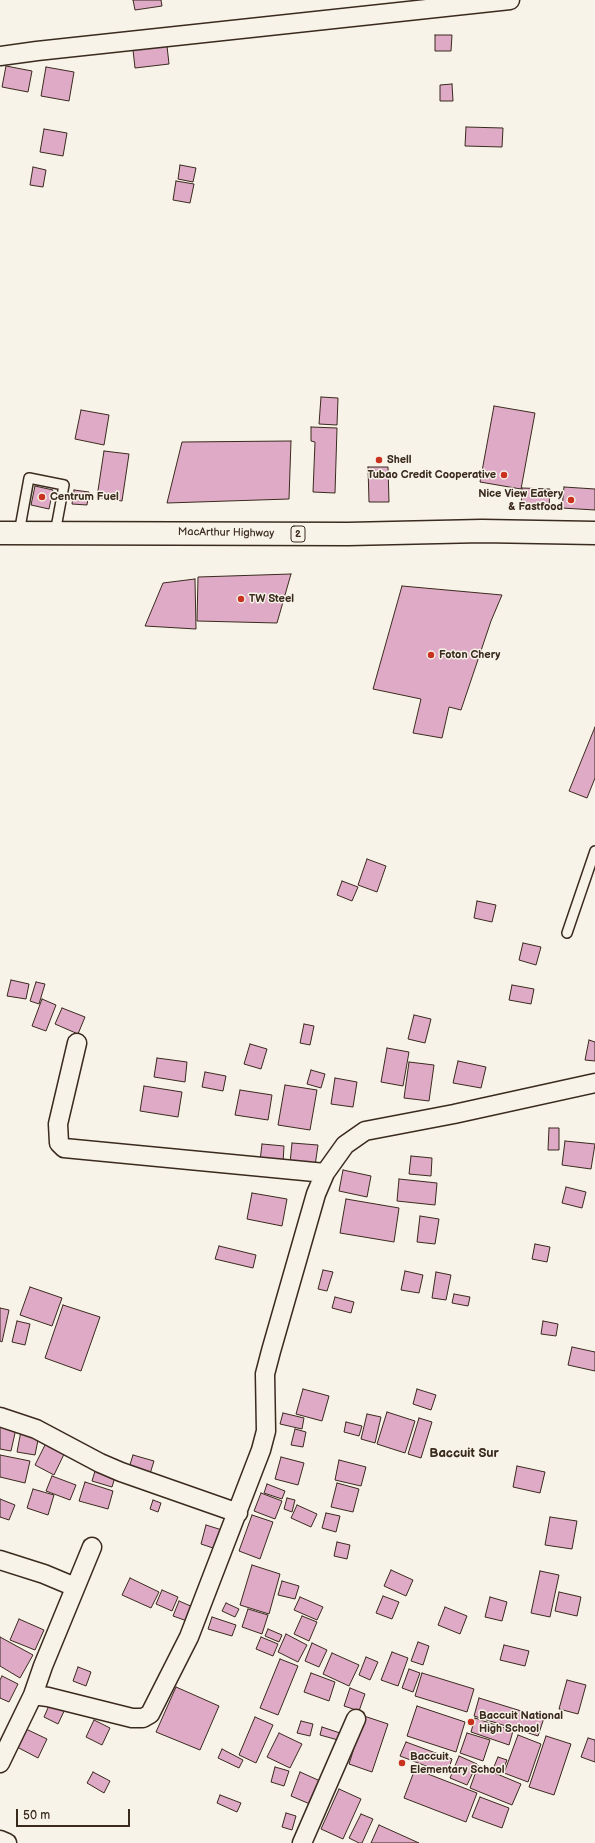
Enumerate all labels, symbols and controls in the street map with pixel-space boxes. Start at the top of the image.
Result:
place label: Shell [387,453,412,467]
marker: Shell [374,455,384,465]
place label: Tubao Credit Cooperative [367,468,496,482]
marker: Tubao Credit Cooperative [499,470,509,480]
place label: Nice View Eatery & Fastfood [478,487,563,513]
place label: Centrum Fuel [50,490,119,504]
marker: Centrum Fuel [37,492,47,502]
marker: Nice View Eatery & Fastfood [566,495,576,505]
street label: MacArthur Highway [178,526,274,540]
road number: 2 [291,526,305,542]
place label: TW Steel [249,592,294,606]
marker: TW Steel [236,594,246,604]
place label: Foton Chery [439,648,500,662]
marker: Foton Chery [426,650,436,660]
district label: Baccuit Sur [429,1446,499,1462]
place label: Baccuit National High School [479,1709,563,1735]
marker: Baccuit National High School [466,1717,476,1727]
place label: Baccuit Elementary School [410,1750,505,1776]
marker: Baccuit Elementary School [397,1758,407,1768]
scale bar [18,1801,132,1827]
text: 50 m [23,1808,50,1823]

